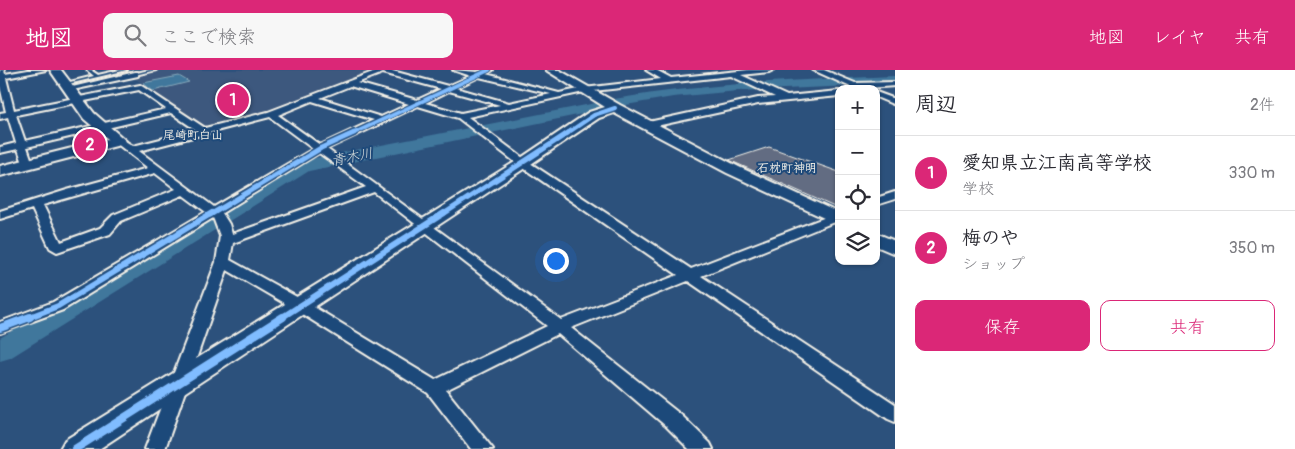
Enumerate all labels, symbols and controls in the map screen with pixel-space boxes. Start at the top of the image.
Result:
search box [103,13,453,58]
icon: search [121,21,149,49]
text: 地図 [25,24,73,53]
text: ここで検索 [161,25,256,49]
text: 地図 [1089,26,1125,49]
text: レイヤ [1153,26,1206,49]
text: 共有 [1234,26,1270,49]
pin: 1 [217,81,249,119]
map controls [835,85,880,265]
button: + [835,85,880,130]
text: 周辺 [915,91,957,118]
text: 2件 [1250,95,1275,115]
pin: 2 [74,126,106,164]
district label: 尾崎町白山 [163,128,223,143]
button: − [835,130,880,175]
water label: 青木川 [330,145,374,169]
text: 愛知県立江南高等学校 [962,151,1152,175]
district label: 石枕町神明 [757,161,817,176]
text: 1 [928,163,934,183]
text: 330 m [1229,163,1275,183]
button: locate [835,175,880,220]
text: 学校 [962,179,994,199]
button: layers [835,220,880,265]
text: 梅のや [962,226,1019,250]
text: 2 [927,238,935,258]
text: 350 m [1229,238,1275,258]
your location [543,248,569,274]
text: ショップ [962,254,1025,274]
button: 保存 [915,300,1090,351]
button: 共有 [1100,300,1275,351]

